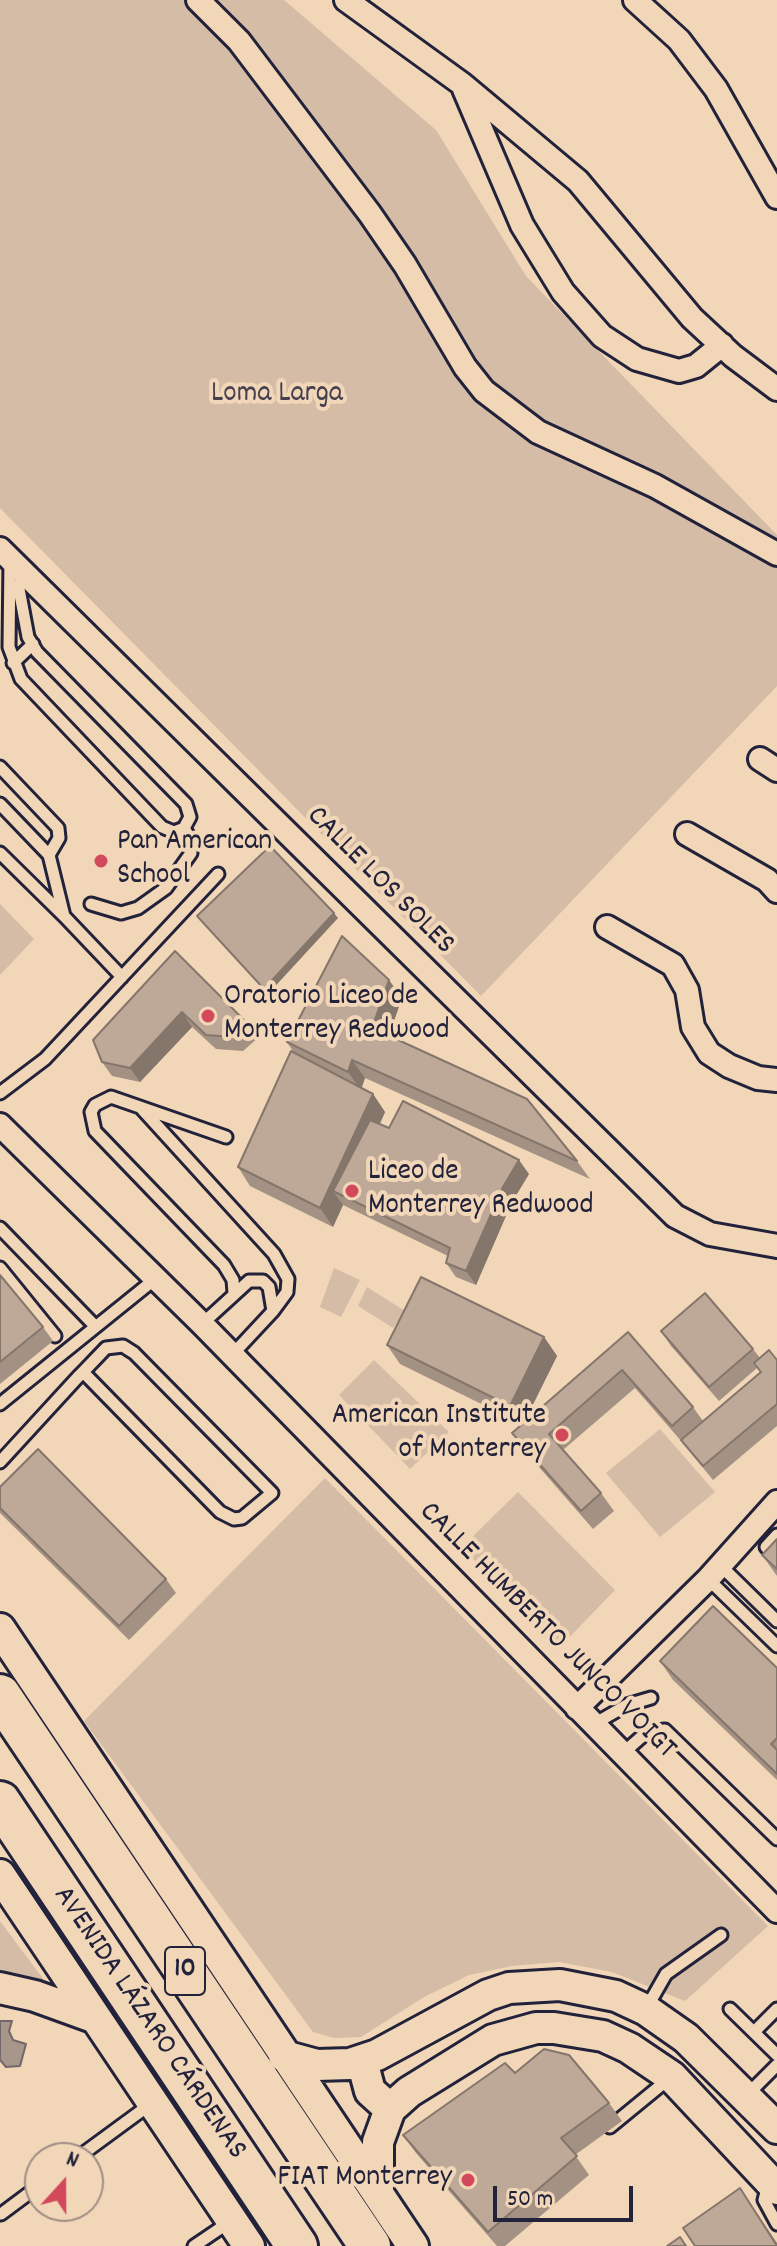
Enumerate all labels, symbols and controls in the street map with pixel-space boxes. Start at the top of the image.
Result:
park label: Loma Larga [211,378,343,414]
street label: CALLE LOS SOLES [297,800,461,964]
place label: Pan American School [117,826,272,896]
marker: Pan American School [92,852,110,870]
place label: Oratorio Liceo de Monterrey Redwood [224,981,450,1052]
marker: Oratorio Liceo de Monterrey Redwood [199,1007,217,1025]
place label: Liceo de Monterrey Redwood [368,1156,594,1226]
marker: Liceo de Monterrey Redwood [343,1182,361,1200]
place label: American Institute of Monterrey [332,1400,546,1470]
marker: American Institute of Monterrey [553,1426,571,1444]
street label: CALLE HUMBERTO JUNCO VOIGT [410,1496,682,1768]
street label: AVENIDA LÁZARO CÁRDENAS [43,1881,253,2167]
road number: 10 [165,1947,205,1995]
north arrow [24,2142,104,2222]
place label: FIAT Monterrey [277,2162,452,2198]
scale bar [497,2170,637,2220]
marker: FIAT Monterrey [459,2171,477,2189]
text: 50 m [507,2183,553,2217]

